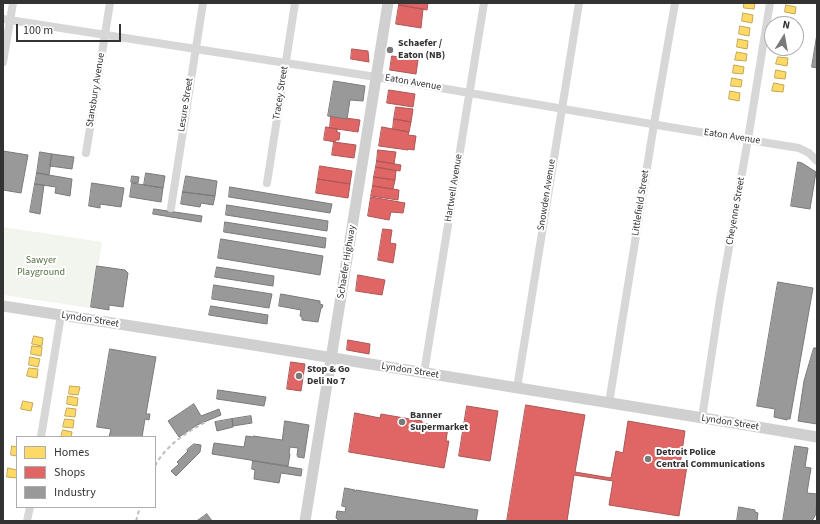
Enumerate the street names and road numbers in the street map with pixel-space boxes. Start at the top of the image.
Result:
street label: Stansbury Avenue [84,52,108,128]
street label: Tracey Street [271,65,291,121]
street label: Eaton Avenue [384,72,442,94]
street label: Lesure Street [176,77,196,133]
street label: Eaton Avenue [703,127,761,147]
street label: Hartwell Avenue [443,153,465,223]
street label: Snowden Avenue [535,158,559,232]
street label: Littlefield Street [630,169,652,237]
street label: Cheyenne Street [724,176,748,246]
street label: Schaefer Highway [335,224,359,300]
street label: Lyndon Street [60,310,120,330]
street label: Lyndon Street [380,361,440,381]
street label: Lyndon Street [700,413,760,433]

